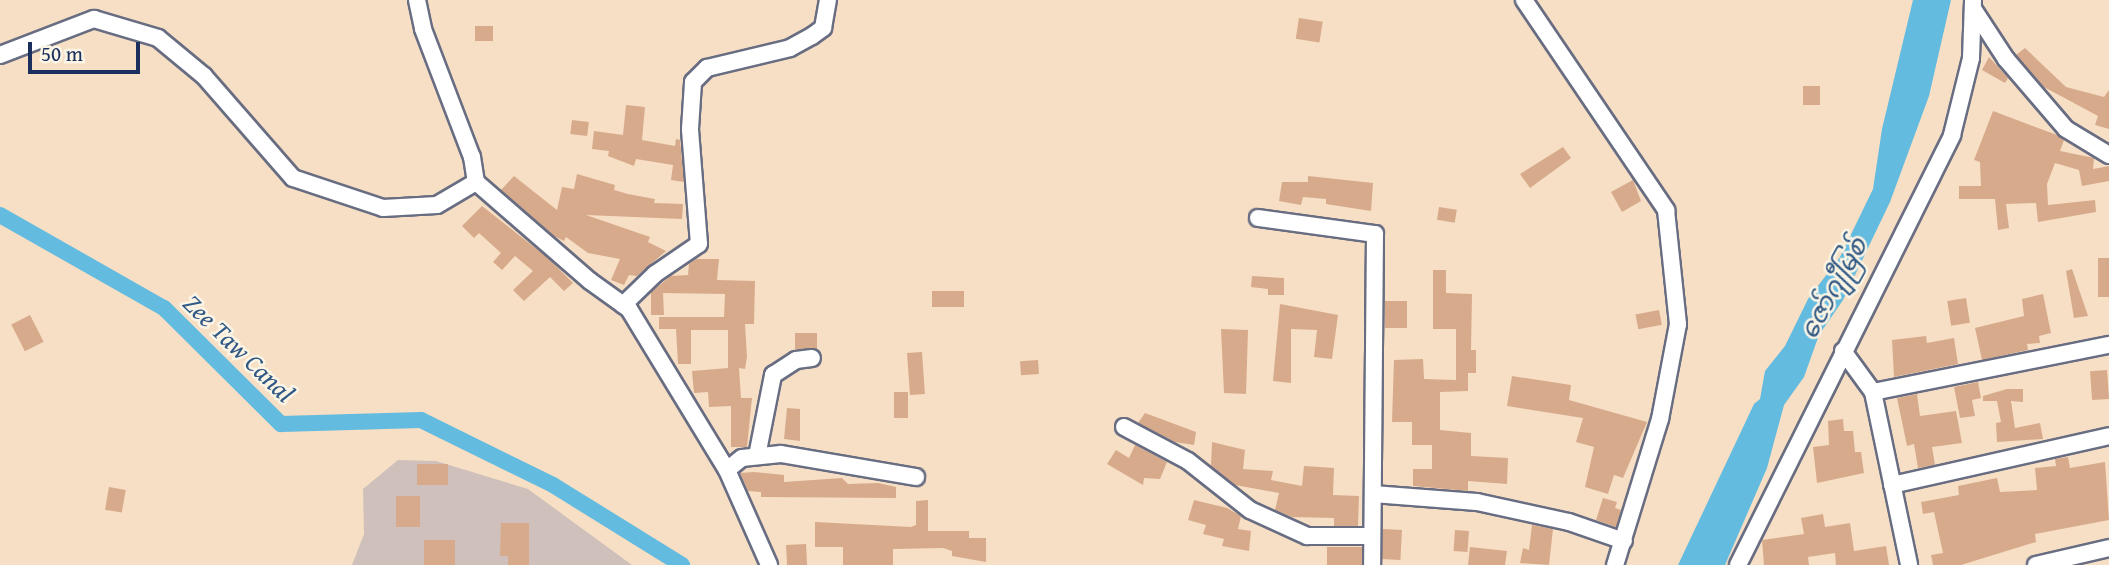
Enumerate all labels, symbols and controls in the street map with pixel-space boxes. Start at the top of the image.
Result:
scale bar [32,28,144,72]
text: 50 m [41,38,83,69]
water label: ဇော်ဂျီမြစ် [1793,232,1873,344]
water label: Zee Taw Canal [177,287,301,409]

